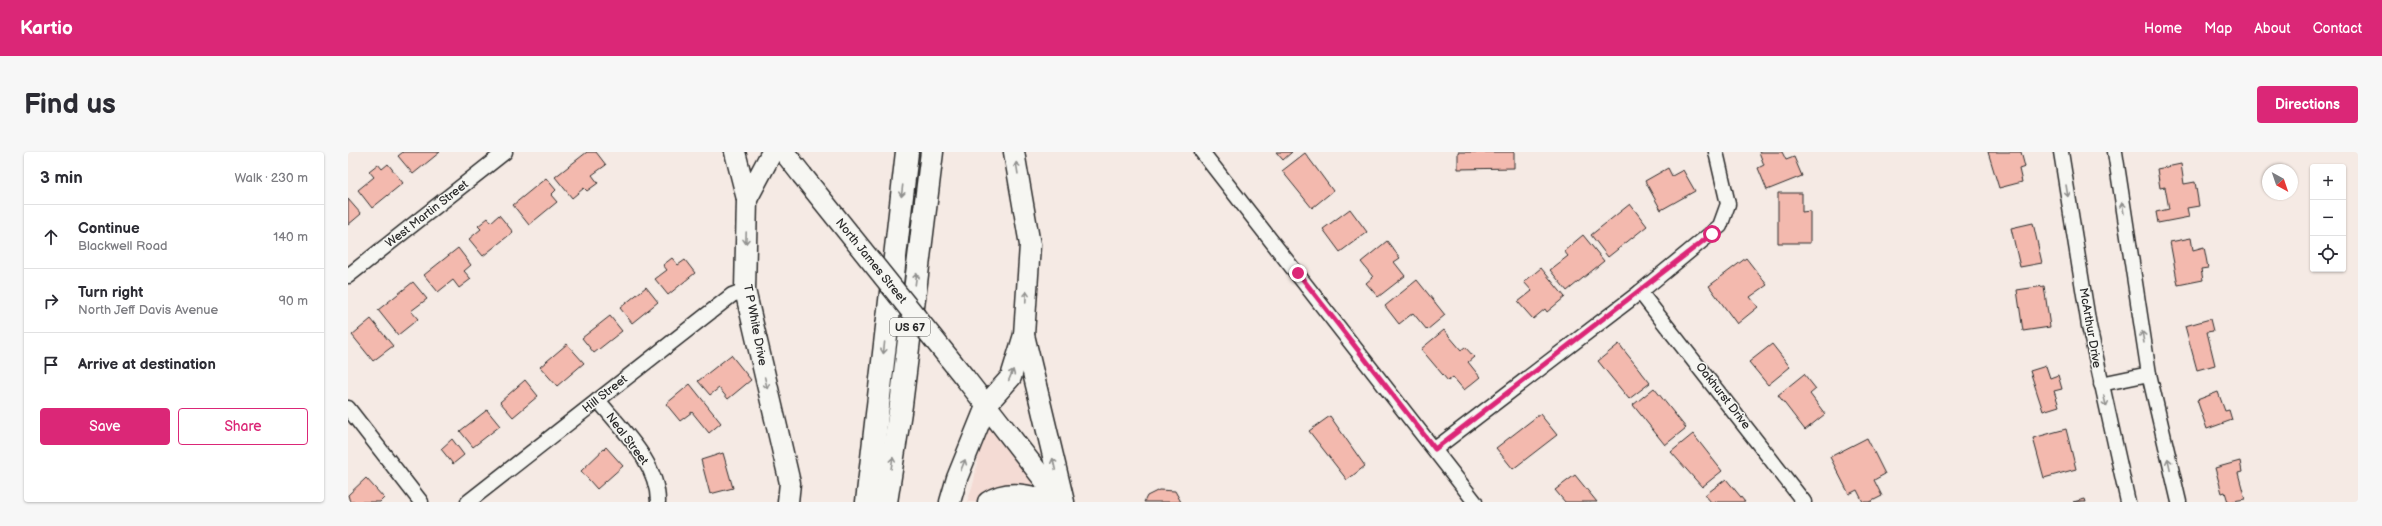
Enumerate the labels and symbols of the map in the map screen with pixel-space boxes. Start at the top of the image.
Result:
one-way arrow [1013,162,1021,175]
north arrow [2262,164,2298,200]
street label: West Martin Street [383,177,472,251]
one-way arrow [898,184,906,197]
one-way arrow [2063,184,2071,197]
one-way arrow [2119,202,2127,215]
street label: North James Street [832,215,910,307]
route start [1703,225,1721,243]
one-way arrow [742,231,750,244]
route end [1289,264,1307,282]
one-way arrow [912,273,920,286]
street label: T P White Drive [740,283,770,367]
street label: McArthur Drive [2076,287,2104,369]
one-way arrow [1023,291,1030,304]
road number: US 67 [890,318,930,336]
one-way arrow [2139,331,2147,344]
one-way arrow [880,341,888,354]
street label: Oakhurst Drive [1692,360,1754,432]
one-way arrow [1008,369,1016,381]
street label: Hill Street [580,372,631,416]
one-way arrow [763,376,771,389]
one-way arrow [2101,394,2109,407]
street label: Neal Street [602,410,652,468]
one-way arrow [888,457,896,470]
one-way arrow [1050,458,1057,471]
one-way arrow [2165,458,2173,471]
one-way arrow [959,459,967,471]

